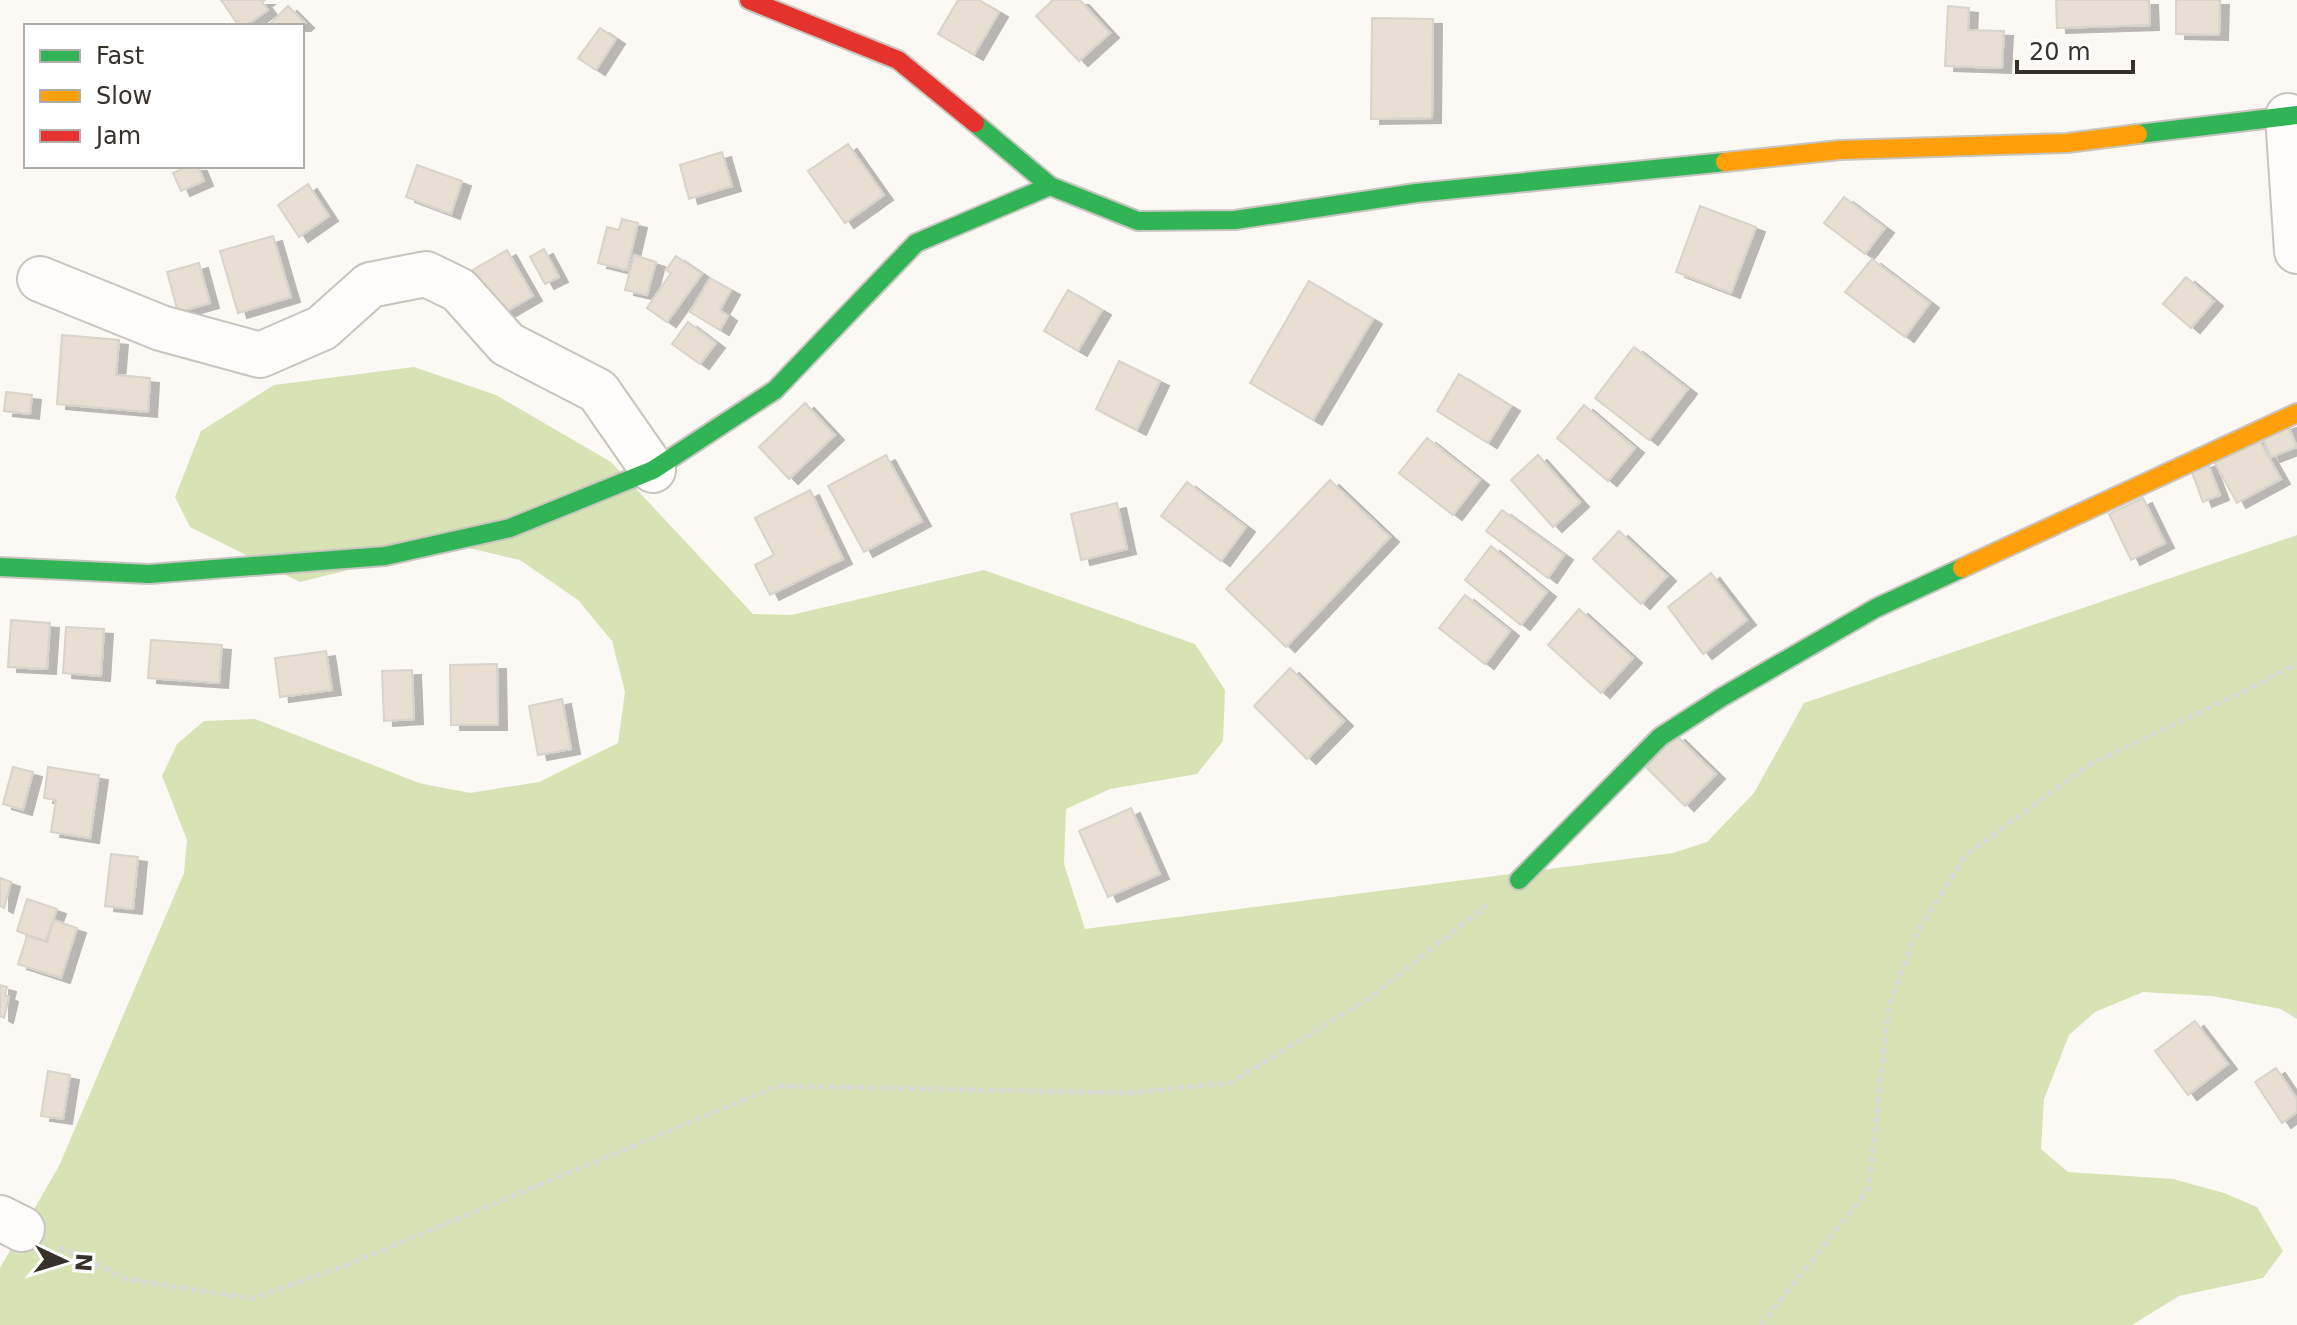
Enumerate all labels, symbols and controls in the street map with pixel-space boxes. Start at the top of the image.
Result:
legend [24,24,304,168]
scale bar [2017,24,2133,74]
text: 20 m [2029,38,2091,66]
text: Fast [96,42,144,70]
text: Slow [96,82,152,110]
text: Jam [94,122,141,150]
north arrow [24,1221,104,1301]
text: N [70,1252,97,1272]

